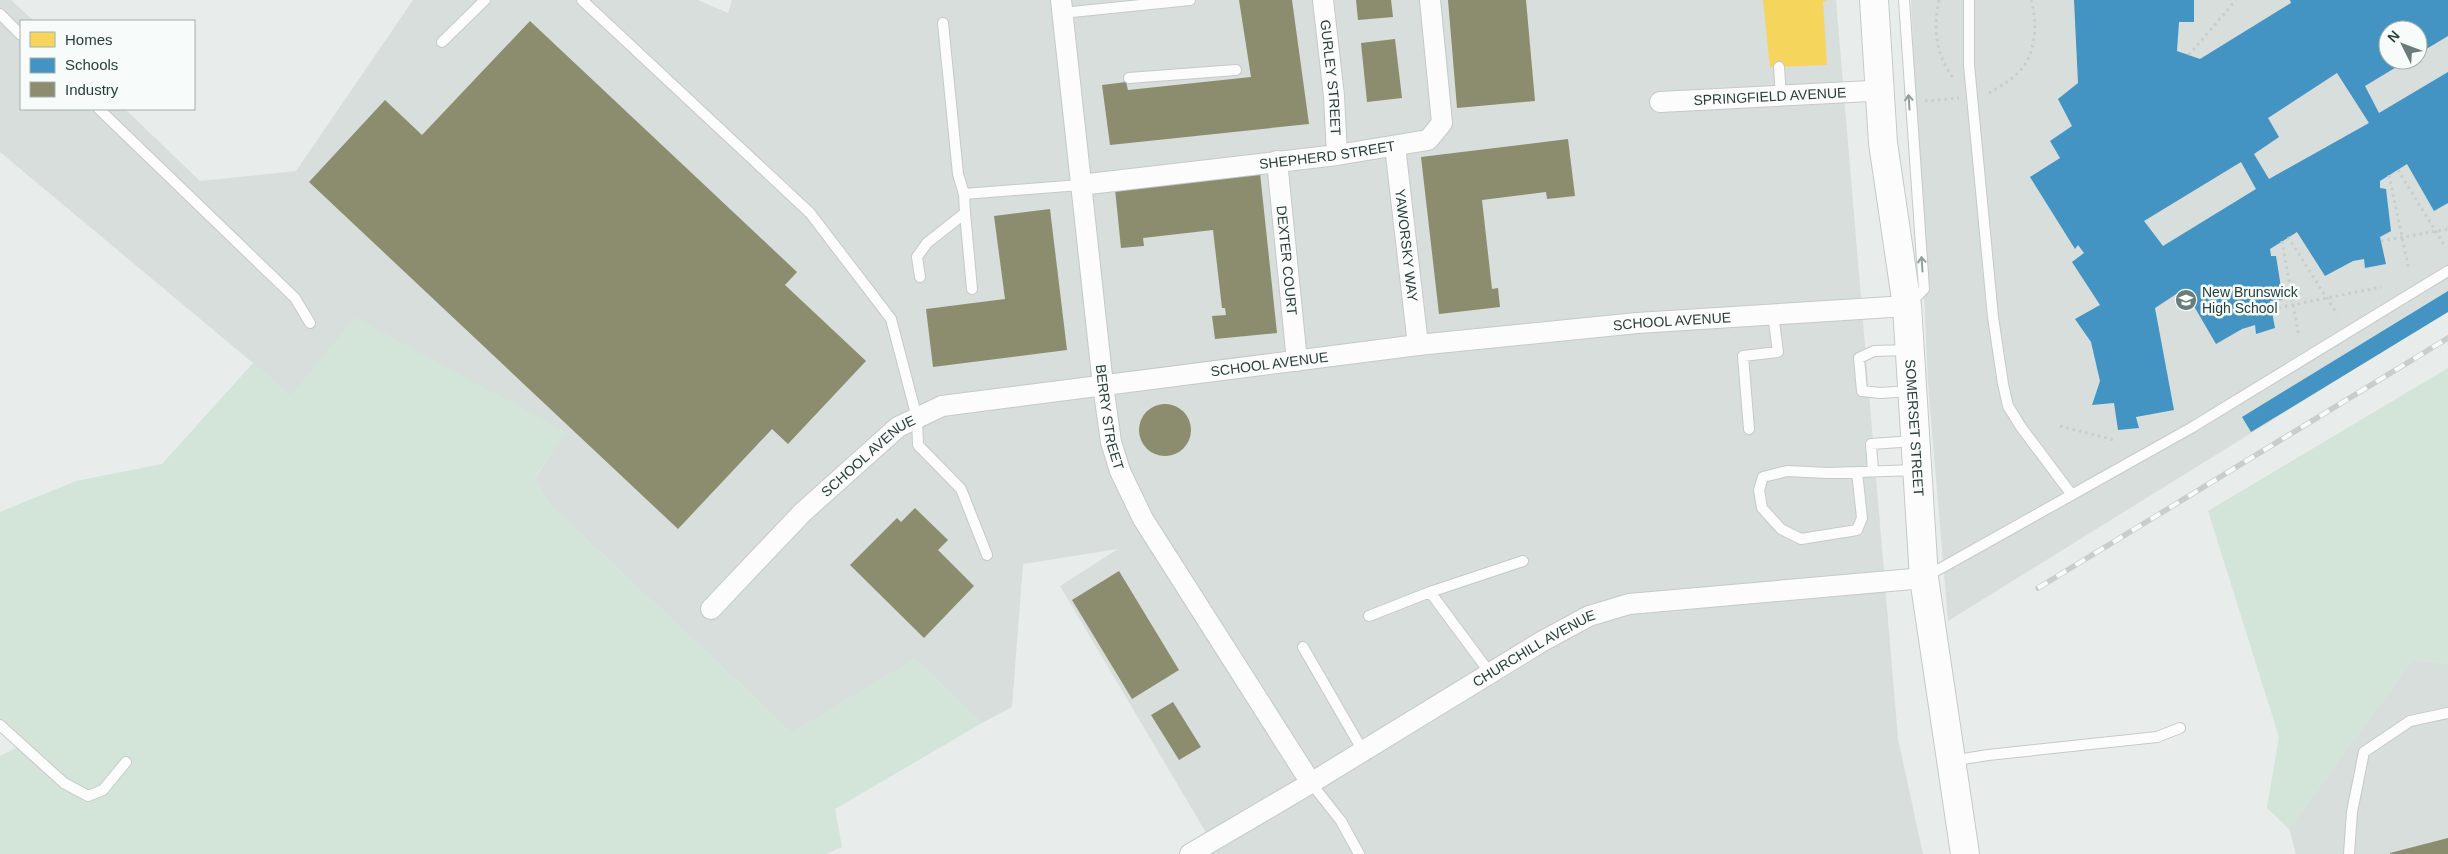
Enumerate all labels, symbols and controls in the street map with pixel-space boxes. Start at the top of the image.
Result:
street label: GURLEY STREET [1317,19,1344,136]
legend [20,20,195,110]
north arrow [2378,20,2428,70]
text: N [2384,27,2403,45]
text: Homes [65,31,113,48]
text: Schools [65,56,118,73]
text: Industry [65,81,119,98]
street label: SPRINGFIELD AVENUE [1693,84,1847,108]
one-way arrow [1905,94,1914,110]
street label: SHEPHERD STREET [1258,137,1397,172]
street label: YAWORSKY WAY [1392,188,1421,303]
street label: DEXTER COURT [1274,205,1300,317]
one-way arrow [1917,257,1926,273]
place label: New Brunswick High School [2202,284,2299,316]
school or university icon: New Brunswick High School [2174,288,2198,312]
street label: SCHOOL AVENUE [1612,309,1732,333]
street label: SCHOOL AVENUE [1210,349,1329,380]
street label: SOMERSET STREET [1902,359,1927,497]
street label: BERRY STREET [1093,364,1127,472]
street label: SCHOOL AVENUE [818,412,918,500]
street label: CHURCHILL AVENUE [1470,607,1597,690]

